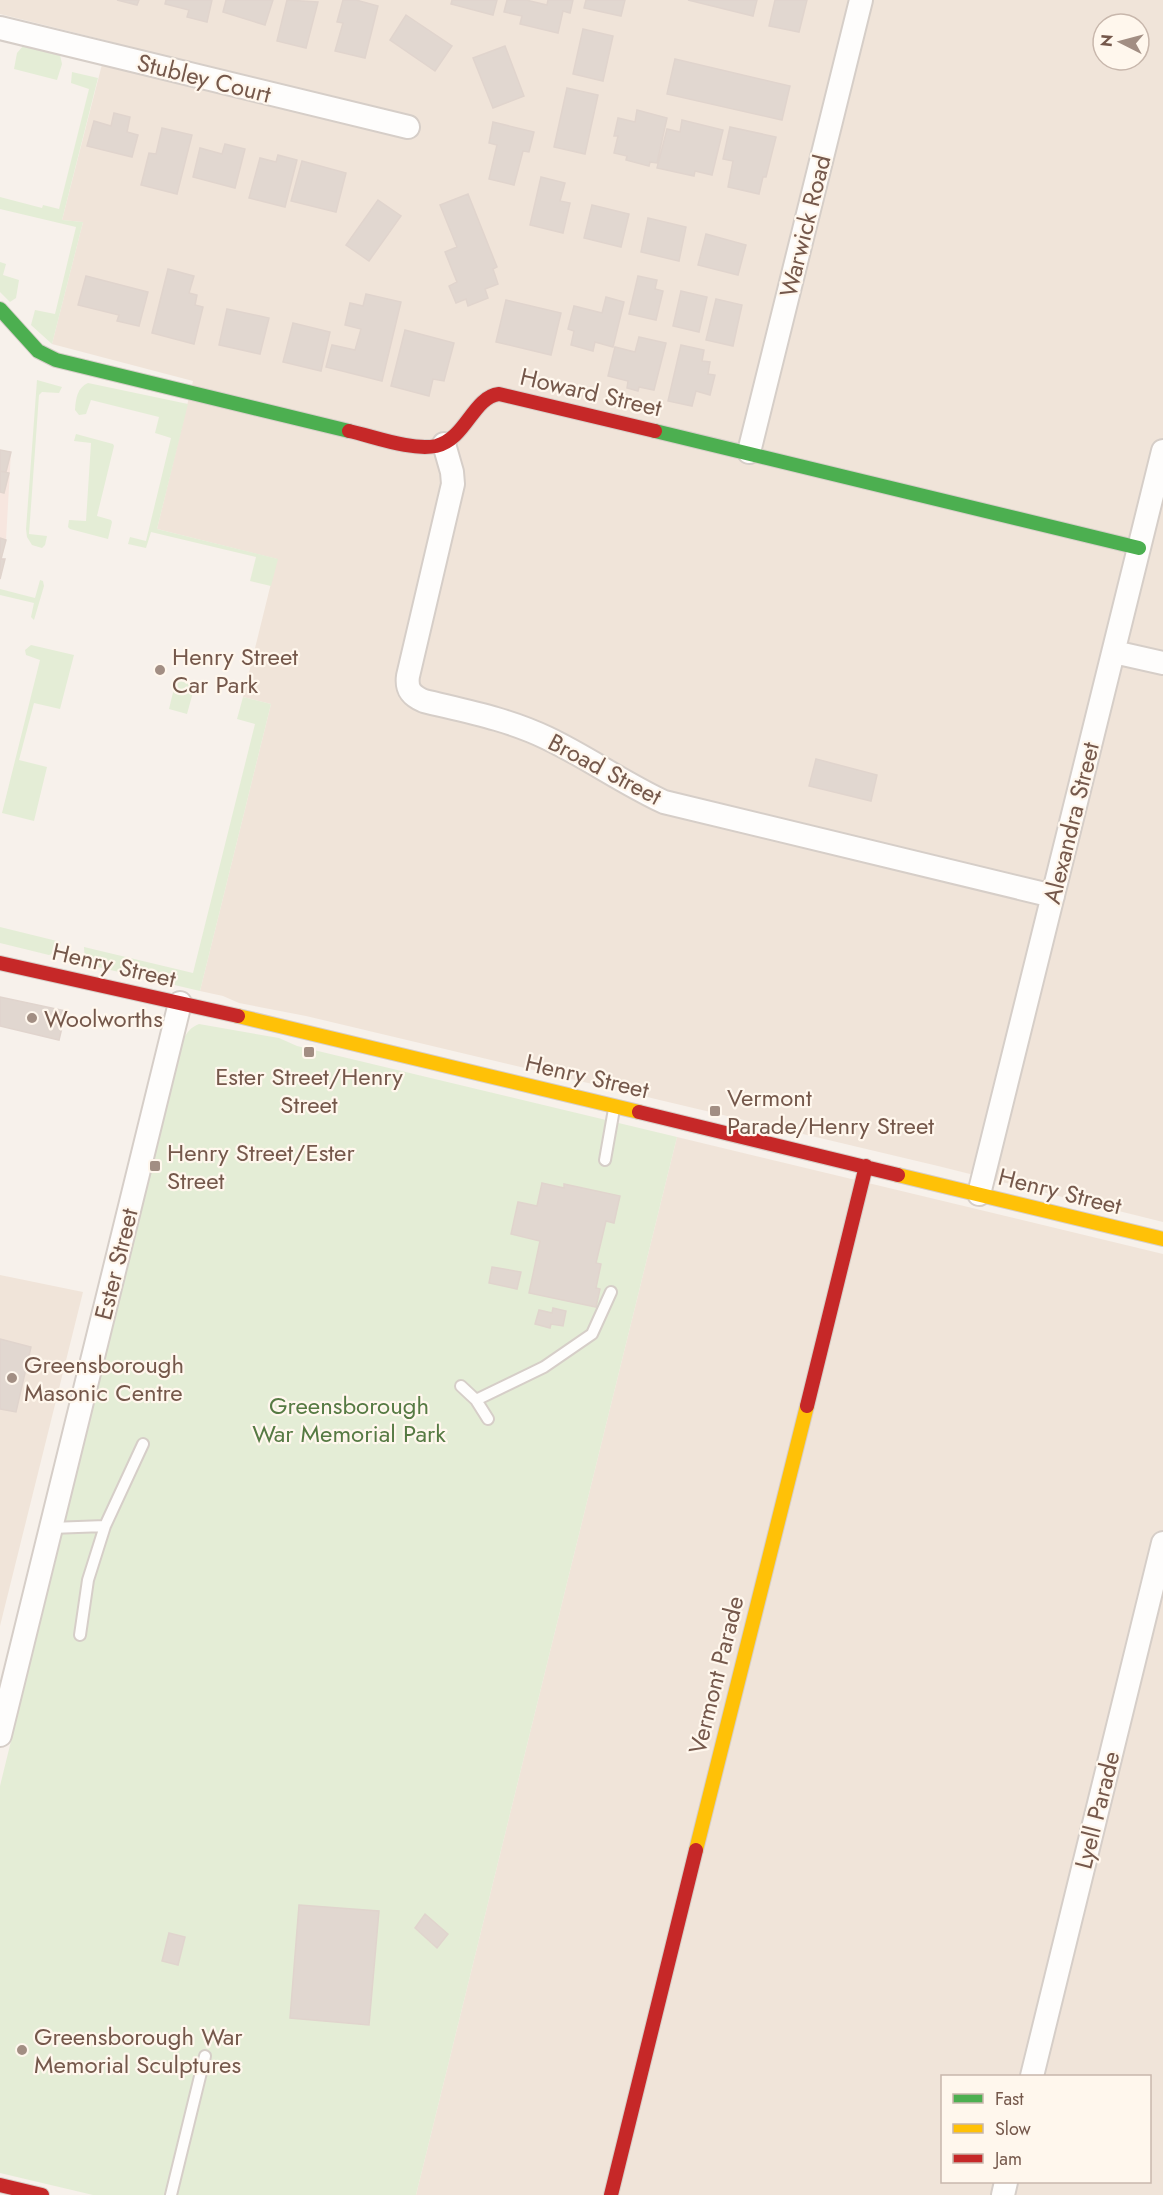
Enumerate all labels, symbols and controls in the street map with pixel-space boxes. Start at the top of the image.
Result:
north arrow [1091,12,1151,72]
text: N [1094,33,1119,48]
street label: Stubley Court [133,44,275,112]
street label: Warwick Road [770,151,840,301]
street label: Howard Street [517,359,665,425]
place label: Henry Street Car Park [172,639,298,702]
marker: Henry Street Car Park [153,663,167,677]
street label: Broad Street [542,724,668,814]
street label: Alexandra Street [1034,738,1108,908]
street label: Henry Street [49,934,180,996]
place label: Woolworths [44,1001,163,1036]
marker: Woolworths [25,1011,39,1025]
marker: Ester Street/Henry Street [302,1045,316,1059]
street label: Henry Street [522,1045,653,1107]
place label: Ester Street/Henry Street [215,1059,403,1122]
place label: Vermont Parade/Henry Street [727,1080,934,1143]
marker: Vermont Parade/Henry Street [708,1104,722,1118]
place label: Henry Street/Ester Street [167,1135,355,1198]
marker: Henry Street/Ester Street [148,1159,162,1173]
street label: Henry Street [995,1159,1126,1223]
street label: Ester Street [85,1204,147,1323]
place label: Greensborough Masonic Centre [24,1347,184,1410]
marker: Greensborough Masonic Centre [5,1371,19,1385]
park label: Greensborough War Memorial Park [252,1388,446,1451]
street label: Vermont Parade [679,1592,753,1758]
street label: Lyell Parade [1065,1747,1129,1873]
place label: Greensborough War Memorial Sculptures [34,2019,243,2082]
marker: Greensborough War Memorial Sculptures [15,2043,29,2057]
legend [941,2075,1151,2183]
text: Fast [995,2086,1024,2112]
text: Slow [995,2116,1032,2142]
text: Jam [993,2146,1022,2172]

